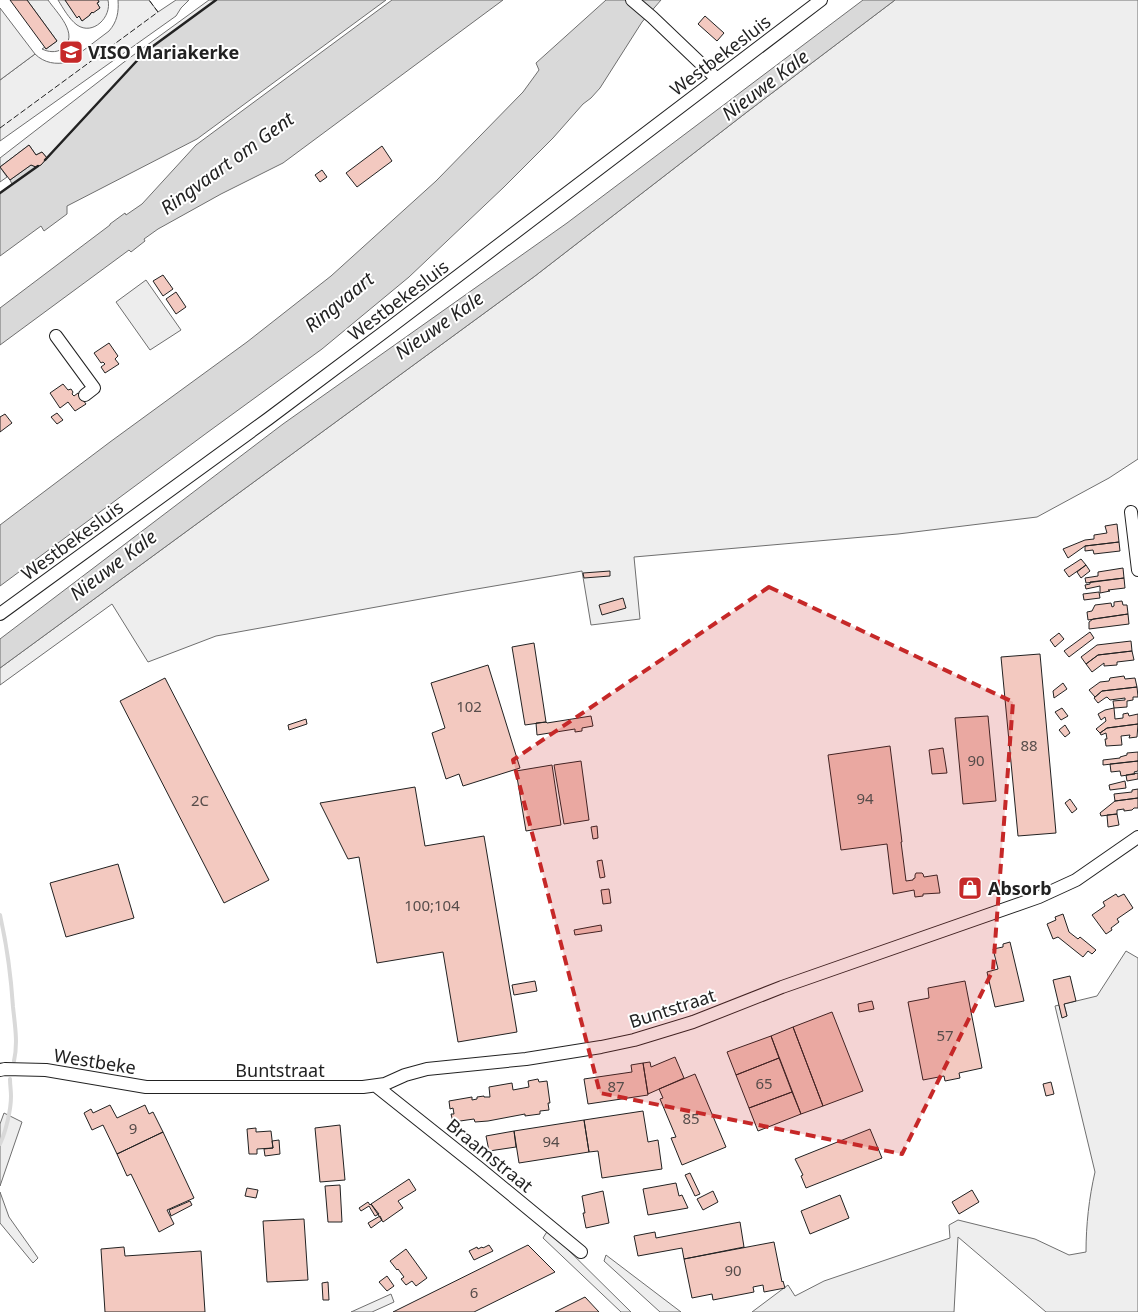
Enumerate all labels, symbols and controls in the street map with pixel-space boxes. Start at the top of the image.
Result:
street label: Westbekesluis [665,9,775,101]
school or university icon: VISO Mariakerke [58,39,84,65]
place label: VISO Mariakerke [88,40,239,64]
water label: Nieuwe Kale [716,44,814,126]
water label: Ringvaart om Gent [155,105,300,220]
street label: Westbekesluis [343,254,453,346]
water label: Ringvaart [299,266,380,338]
water label: Nieuwe Kale [389,285,489,365]
street label: Westbekesluis [16,495,128,585]
water label: Nieuwe Kale [64,524,162,606]
house number: 102 [456,696,482,716]
house number: 88 [1020,735,1038,755]
house number: 90 [967,750,985,770]
house number: 94 [856,788,874,808]
house number: 2C [191,790,210,810]
shop icon: Absorb [957,875,983,901]
place label: Absorb [988,876,1052,900]
house number: 100;104 [404,895,460,915]
street label: Buntstraat [626,983,719,1033]
house number: 57 [936,1025,954,1045]
street label: Westbeke [52,1043,138,1079]
street label: Buntstraat [235,1058,325,1082]
house number: 65 [755,1073,773,1093]
house number: 87 [607,1076,625,1096]
house number: 85 [682,1108,700,1128]
street label: Braamstraat [442,1113,539,1198]
house number: 9 [129,1118,137,1138]
house number: 94 [542,1131,560,1151]
house number: 90 [724,1260,742,1280]
house number: 6 [470,1282,478,1302]

